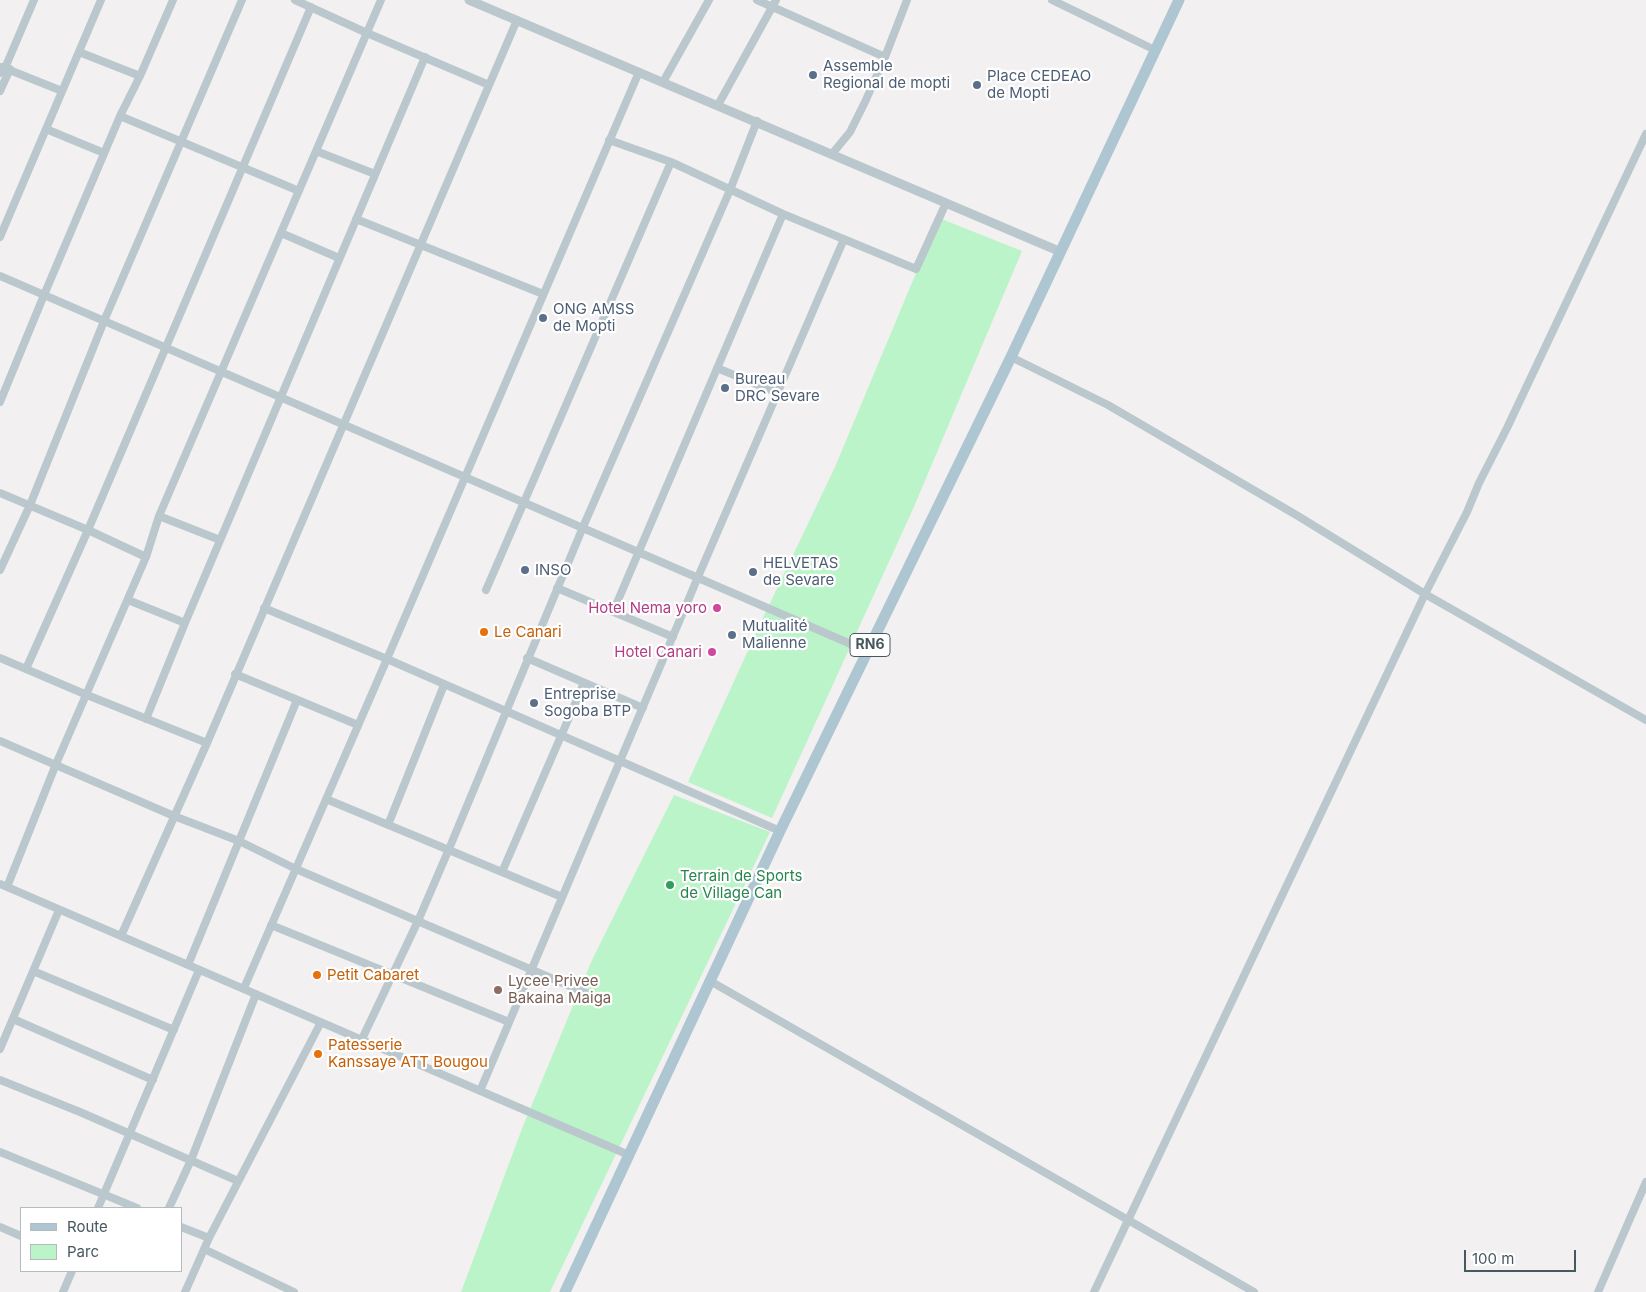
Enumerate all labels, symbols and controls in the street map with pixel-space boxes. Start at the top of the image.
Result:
place label: Assemble Regional de mopti [823,57,950,92]
place label: Place CEDEAO de Mopti [987,67,1091,102]
marker: Assemble Regional de mopti [807,69,819,81]
marker: Place CEDEAO de Mopti [971,79,983,91]
place label: ONG AMSS de Mopti [553,300,634,335]
marker: ONG AMSS de Mopti [537,312,549,324]
place label: Bureau DRC Sevare [735,370,820,405]
marker: Bureau DRC Sevare [719,382,731,394]
place label: HELVETAS de Sevare [763,554,838,589]
place label: INSO [535,561,571,579]
marker: INSO [519,564,531,576]
marker: HELVETAS de Sevare [747,566,759,578]
place label: Hotel Nema yoro [588,599,707,617]
marker: Hotel Nema yoro [711,602,723,614]
place label: Mutualité Malienne [742,617,807,652]
place label: Le Canari [494,623,562,641]
marker: Le Canari [478,626,490,638]
marker: Mutualité Malienne [726,629,738,641]
road number: RN6 [850,634,890,656]
place label: Hotel Canari [614,643,702,661]
marker: Hotel Canari [706,646,718,658]
place label: Entreprise Sogoba BTP [544,685,631,720]
marker: Entreprise Sogoba BTP [528,697,540,709]
place label: Terrain de Sports de Village Can [680,867,802,902]
marker: Terrain de Sports de Village Can [664,879,676,891]
place label: Petit Cabaret [327,966,419,984]
marker: Petit Cabaret [311,969,323,981]
place label: Lycee Privee Bakaina Maiga [508,972,611,1007]
marker: Lycee Privee Bakaina Maiga [492,984,504,996]
place label: Patesserie Kanssaye ATT Bougou [328,1036,488,1071]
marker: Patesserie Kanssaye ATT Bougou [312,1048,324,1060]
legend [20,1207,182,1272]
text: Route [67,1217,108,1236]
scale bar [1466,1240,1578,1272]
text: Parc [67,1242,99,1261]
text: 100 m [1472,1249,1514,1268]

